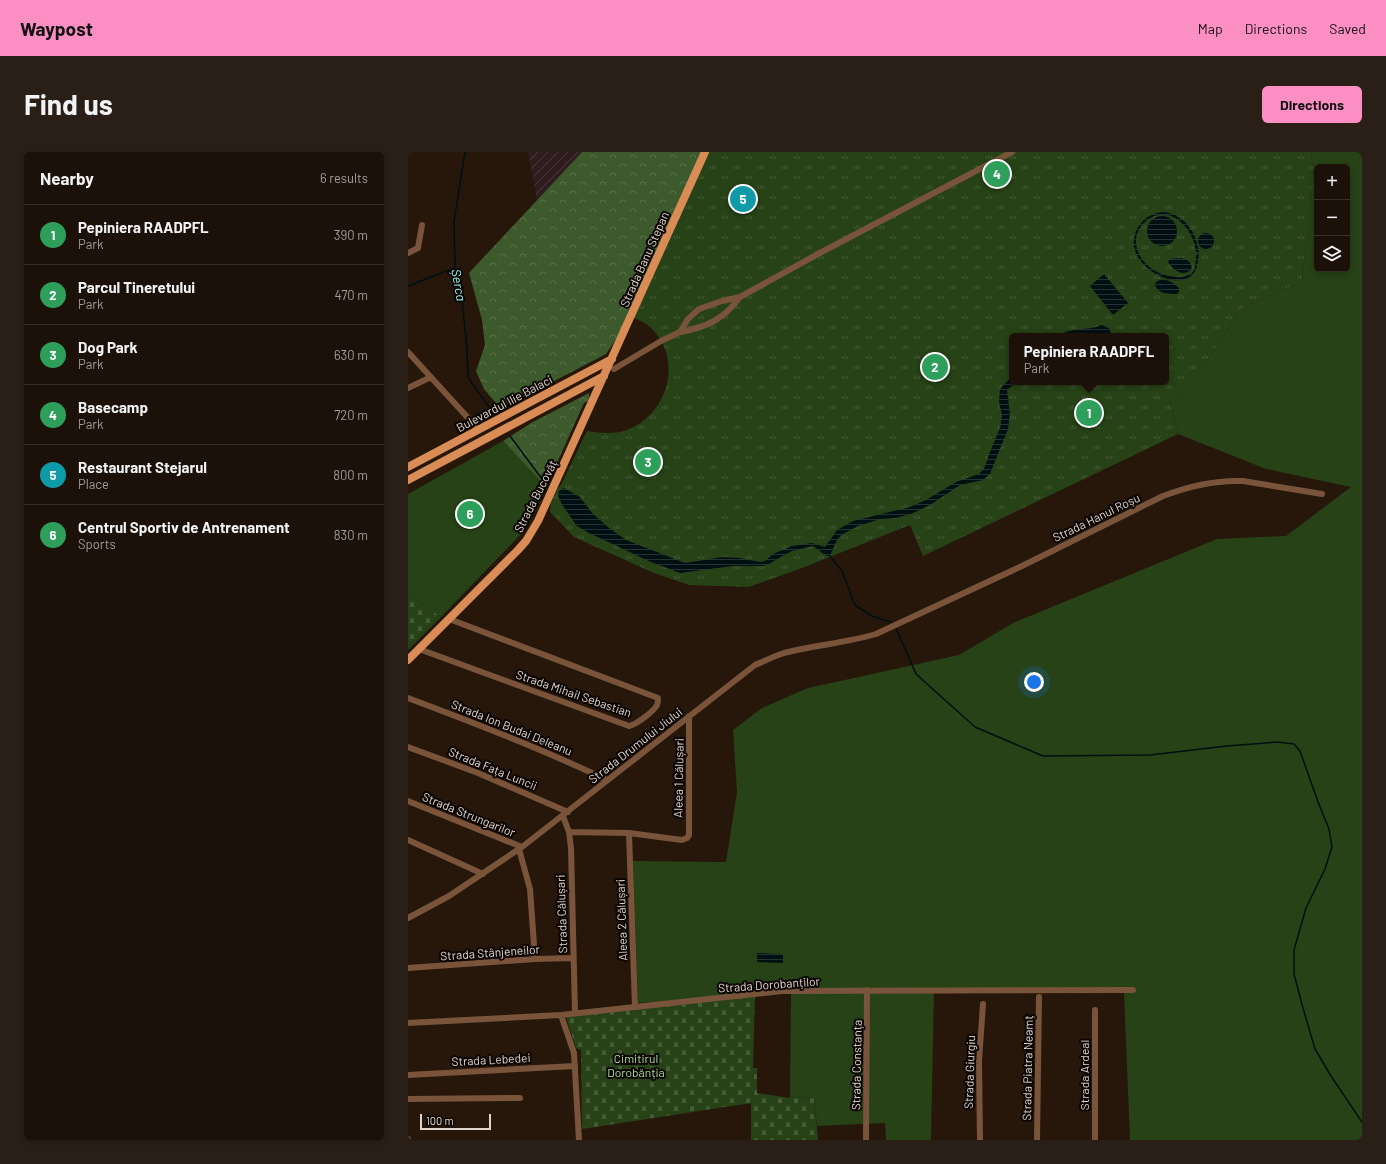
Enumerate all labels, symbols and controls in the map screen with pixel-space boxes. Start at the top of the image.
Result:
text: Waypost [20,17,93,40]
text: Map [1198,20,1223,37]
text: Directions [1245,20,1307,37]
text: Saved [1329,20,1366,37]
button: Directions [1262,86,1362,123]
text: Find us [24,87,113,121]
pin: 4 [984,159,1010,189]
map controls [1314,164,1350,272]
button: + [1314,164,1350,200]
text: Nearby [40,168,94,188]
text: 6 results [320,170,368,186]
pin: 5 [730,184,756,214]
button: − [1314,200,1350,236]
street label: Strada Banu Stepan [617,209,671,309]
text: Pepiniera RAADPFL [78,218,209,236]
text: 1 [51,227,55,243]
text: 390 m [334,227,368,243]
text: Park [78,236,104,252]
button: layers [1314,236,1350,272]
water label: Șerca [448,268,470,302]
text: Parcul Tineretului [78,278,195,296]
text: 2 [49,287,57,303]
text: 470 m [334,287,368,303]
text: Park [78,296,104,312]
popup [1009,333,1169,385]
text: Dog Park [78,338,137,356]
text: Pepiniera RAADPFL [1024,342,1154,360]
text: 3 [49,347,57,363]
text: 630 m [334,347,368,363]
pin: 2 [922,352,948,382]
text: Park [78,356,104,372]
text: Park [1024,360,1049,376]
street label: Bulevardul Ilie Balaci [454,372,554,434]
text: Basecamp [78,398,148,416]
pin: 1 [1076,398,1102,428]
text: 4 [49,407,57,423]
text: 720 m [334,407,368,423]
text: Park [78,416,104,432]
pin: 3 [635,447,661,477]
street label: Strada Bucovăț [511,457,559,535]
text: Restaurant Stejarul [78,458,207,476]
text: 5 [49,467,57,483]
text: 800 m [333,467,368,483]
text: Place [78,476,109,492]
street label: Strada Hanul Roșu [1050,490,1142,544]
pin: 6 [457,499,483,529]
text: Centrul Sportiv de Antrenament [78,518,290,536]
text: 6 [50,527,56,543]
text: 830 m [334,527,368,543]
text: Sports [78,536,116,552]
street label: Strada Mihail Sebastian [514,667,634,719]
your location [1024,672,1044,692]
street label: Strada Ion Budai Deleanu [449,696,575,758]
street label: Strada Drumului Jiului [585,704,685,786]
street label: Aleea 1 Călușari [670,738,686,818]
street label: Strada Fața Luncii [447,744,539,792]
street label: Strada Strungarilor [420,789,518,839]
street label: Strada Călușari [553,874,569,954]
street label: Aleea 2 Călușari [613,879,629,961]
street label: Strada Stânjeneilor [440,941,541,962]
street label: Strada Dorobanților [718,973,821,995]
street label: Strada Piatra Neamț [1019,1015,1035,1121]
street label: Strada Constanța [848,1020,864,1110]
street label: Strada Giurgiu [961,1035,977,1109]
street label: Strada Ardeal [1077,1040,1091,1110]
street label: Strada Lebedei [451,1050,531,1068]
park label: Cimitirul Dorobănția [607,1051,665,1079]
scale bar [420,1112,491,1131]
text: 100 m [426,1114,454,1127]

